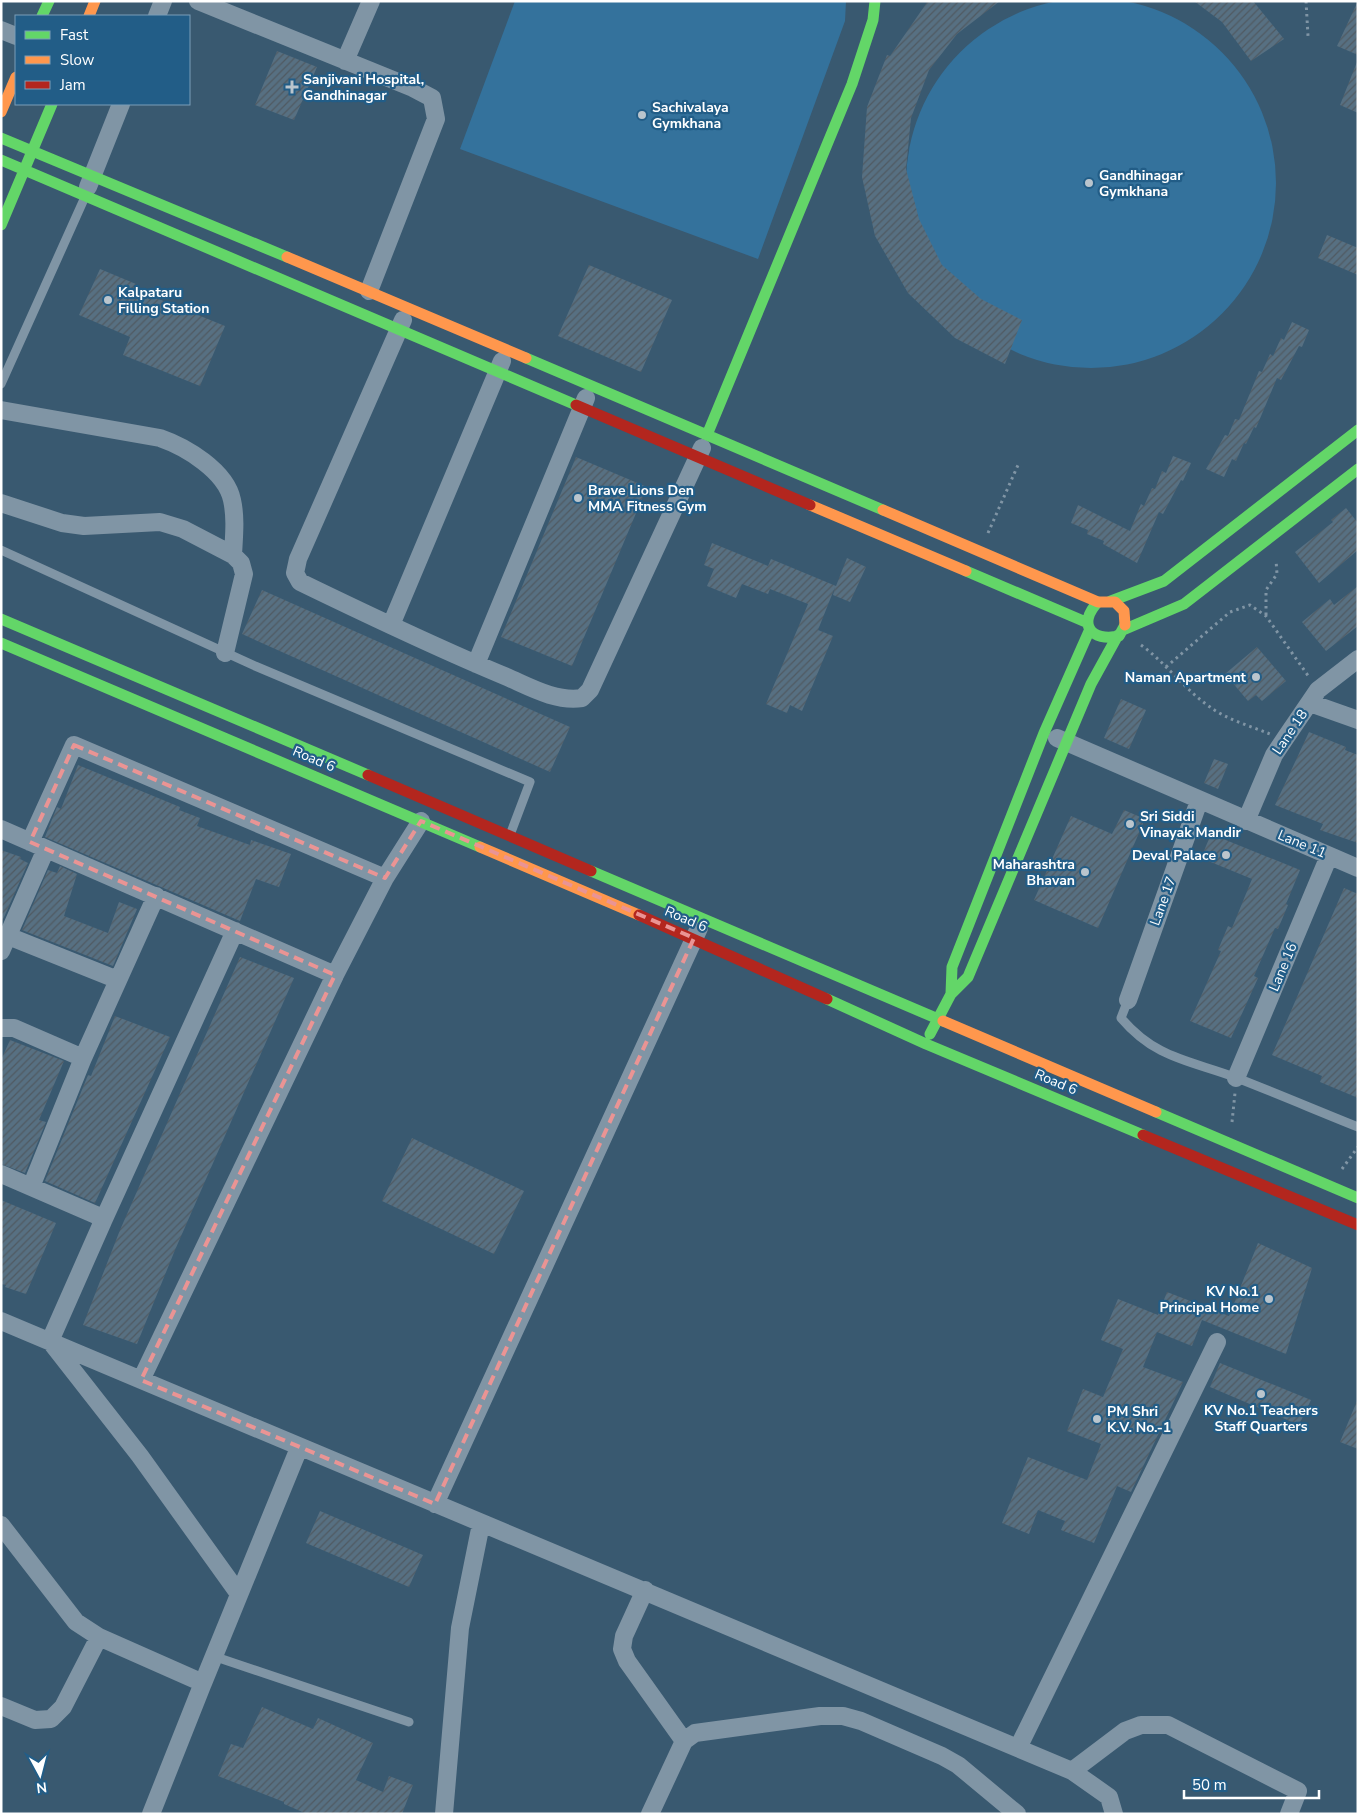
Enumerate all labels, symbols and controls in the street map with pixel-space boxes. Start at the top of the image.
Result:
legend [15,15,190,105]
text: Fast [60,25,89,45]
text: Slow [60,50,95,70]
place label: Sanjivani Hospital, Gandhinagar [303,70,424,105]
text: Jam [59,75,86,95]
marker: Sanjivani Hospital, Gandhinagar [285,80,299,94]
place label: Sachivalaya Gymkhana [652,98,729,133]
marker: Sachivalaya Gymkhana [636,109,648,121]
place label: Gandhinagar Gymkhana [1099,166,1183,201]
marker: Gandhinagar Gymkhana [1083,177,1095,189]
place label: Kalpataru Filling Station [118,283,209,318]
marker: Kalpataru Filling Station [102,294,114,306]
place label: Brave Lions Den MMA Fitness Gym [588,481,706,516]
marker: Brave Lions Den MMA Fitness Gym [572,492,584,504]
place label: Naman Apartment [1125,668,1247,687]
marker: Naman Apartment [1250,671,1262,683]
street label: Lane 18 [1268,706,1312,758]
street label: Road 6 [290,742,338,776]
place label: Sri Siddi Vinayak Mandir [1139,807,1241,842]
marker: Sri Siddi Vinayak Mandir [1124,818,1136,830]
street label: Lane 11 [1275,825,1329,863]
place label: Deval Palace [1132,846,1216,865]
marker: Deval Palace [1220,849,1232,861]
place label: Maharashtra Bhavan [993,855,1075,890]
marker: Maharashtra Bhavan [1079,866,1091,878]
street label: Lane 17 [1145,874,1181,928]
street label: Road 6 [662,902,710,936]
street label: Lane 16 [1264,940,1302,994]
street label: Road 6 [1032,1065,1080,1099]
place label: KV No.1 Principal Home [1160,1282,1259,1317]
marker: KV No.1 Principal Home [1263,1293,1275,1305]
marker: KV No.1 Teachers Staff Quarters [1255,1388,1267,1400]
place label: KV No.1 Teachers Staff Quarters [1204,1401,1318,1436]
place label: PM Shri K.V. No.-1 [1107,1402,1171,1437]
marker: PM Shri K.V. No.-1 [1091,1413,1103,1425]
north arrow [15,1750,65,1800]
scale bar [1184,1768,1319,1800]
text: 50 m [1192,1775,1227,1795]
text: N [35,1777,48,1797]

